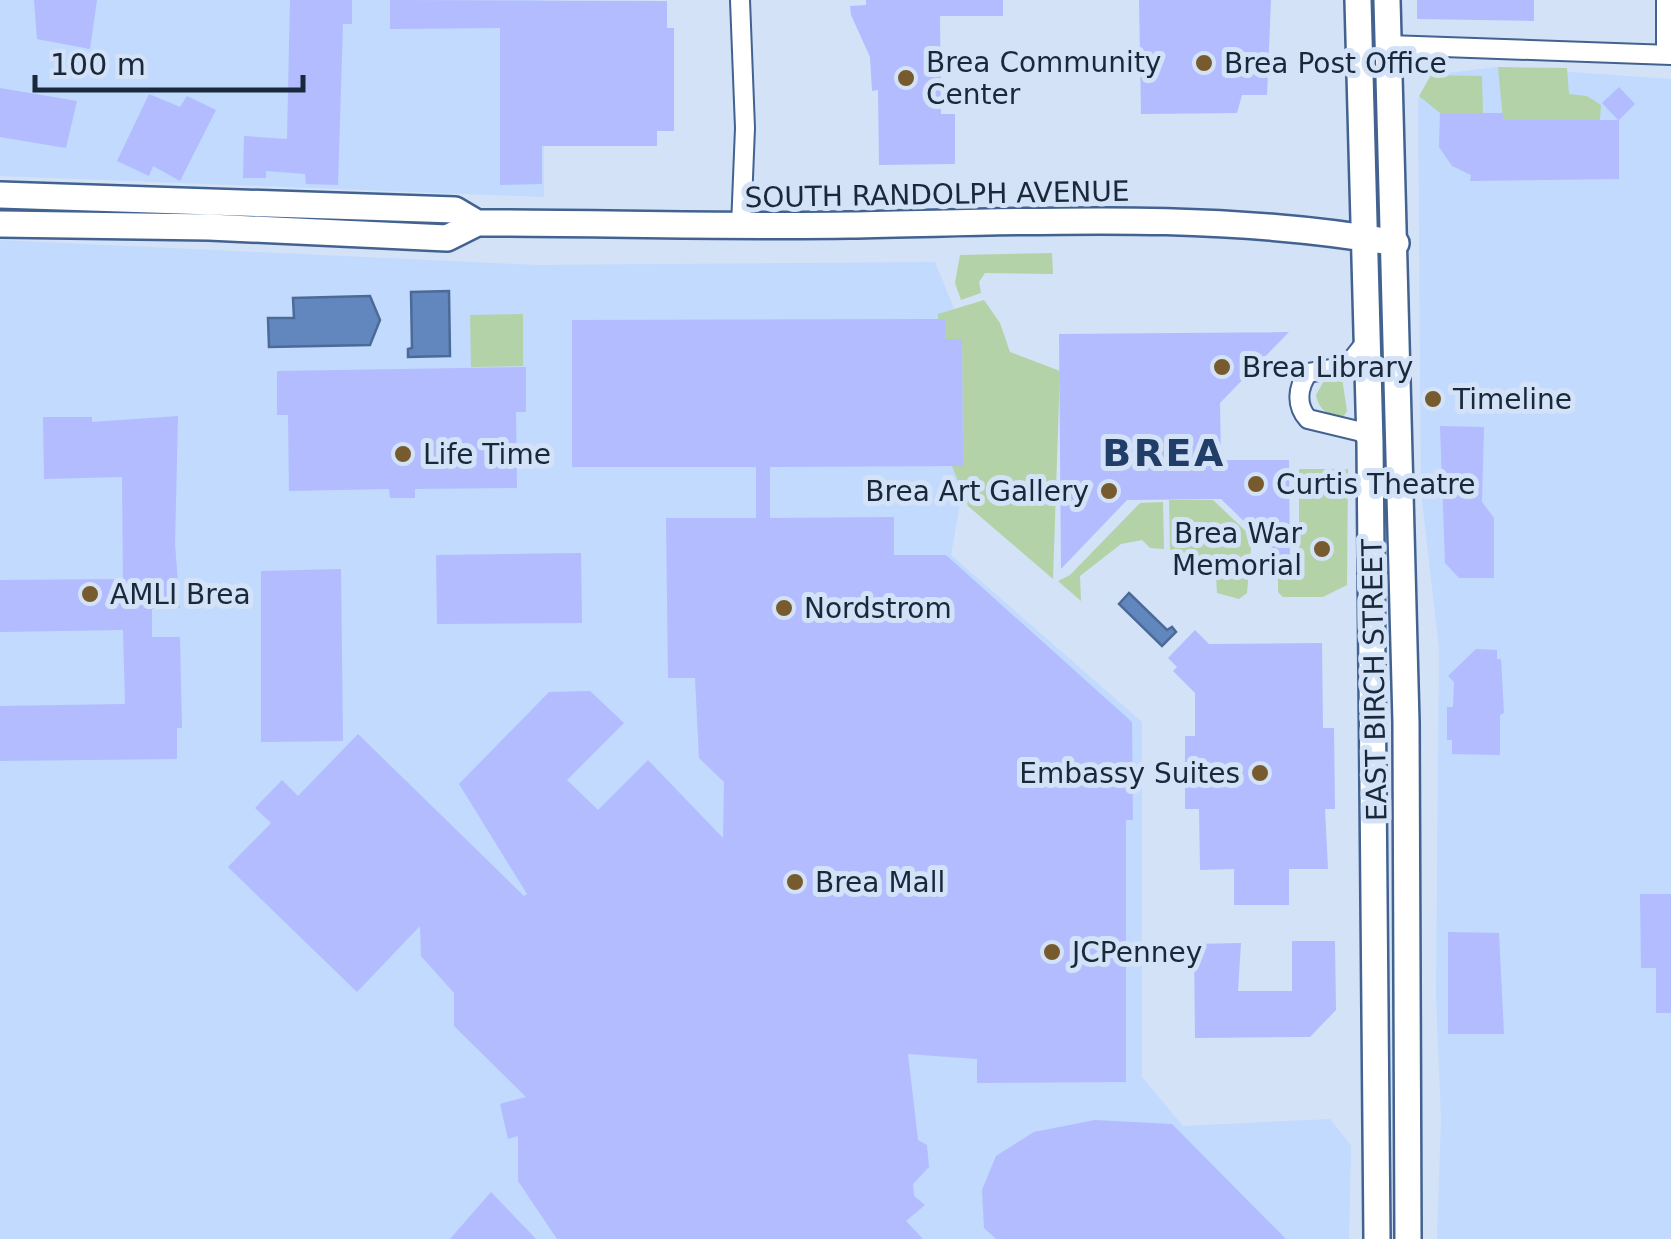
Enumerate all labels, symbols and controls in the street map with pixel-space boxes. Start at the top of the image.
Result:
scale bar [35,30,302,92]
place label: Brea Community Center [926,46,1161,111]
text: 100 m [50,47,146,82]
place label: Brea Post Office [1224,47,1447,80]
marker: Brea Post Office [1193,52,1215,74]
marker: Brea Community Center [895,67,917,89]
street label: SOUTH RANDOLPH AVENUE [744,175,1130,214]
place label: Brea Library [1242,351,1413,384]
marker: Brea Library [1211,356,1233,378]
place label: Timeline [1452,383,1572,416]
marker: Timeline [1422,388,1444,410]
district label: BREA [1102,431,1226,475]
place label: Life Time [423,438,551,471]
marker: Life Time [392,443,414,465]
place label: Curtis Theatre [1276,468,1475,501]
marker: Curtis Theatre [1245,473,1267,495]
place label: Brea Art Gallery [865,475,1089,508]
marker: Brea Art Gallery [1098,480,1120,502]
place label: Brea War Memorial [1172,517,1302,582]
marker: Brea War Memorial [1311,538,1333,560]
street label: EAST BIRCH STREET [1356,538,1393,821]
place label: AMLI Brea [110,578,251,611]
marker: AMLI Brea [79,583,101,605]
place label: Nordstrom [804,592,952,625]
marker: Nordstrom [773,597,795,619]
place label: Embassy Suites [1019,757,1240,790]
marker: Embassy Suites [1249,762,1271,784]
place label: Brea Mall [815,866,945,899]
marker: Brea Mall [784,871,806,893]
place label: JCPenney [1070,936,1202,969]
marker: JCPenney [1041,941,1063,963]

